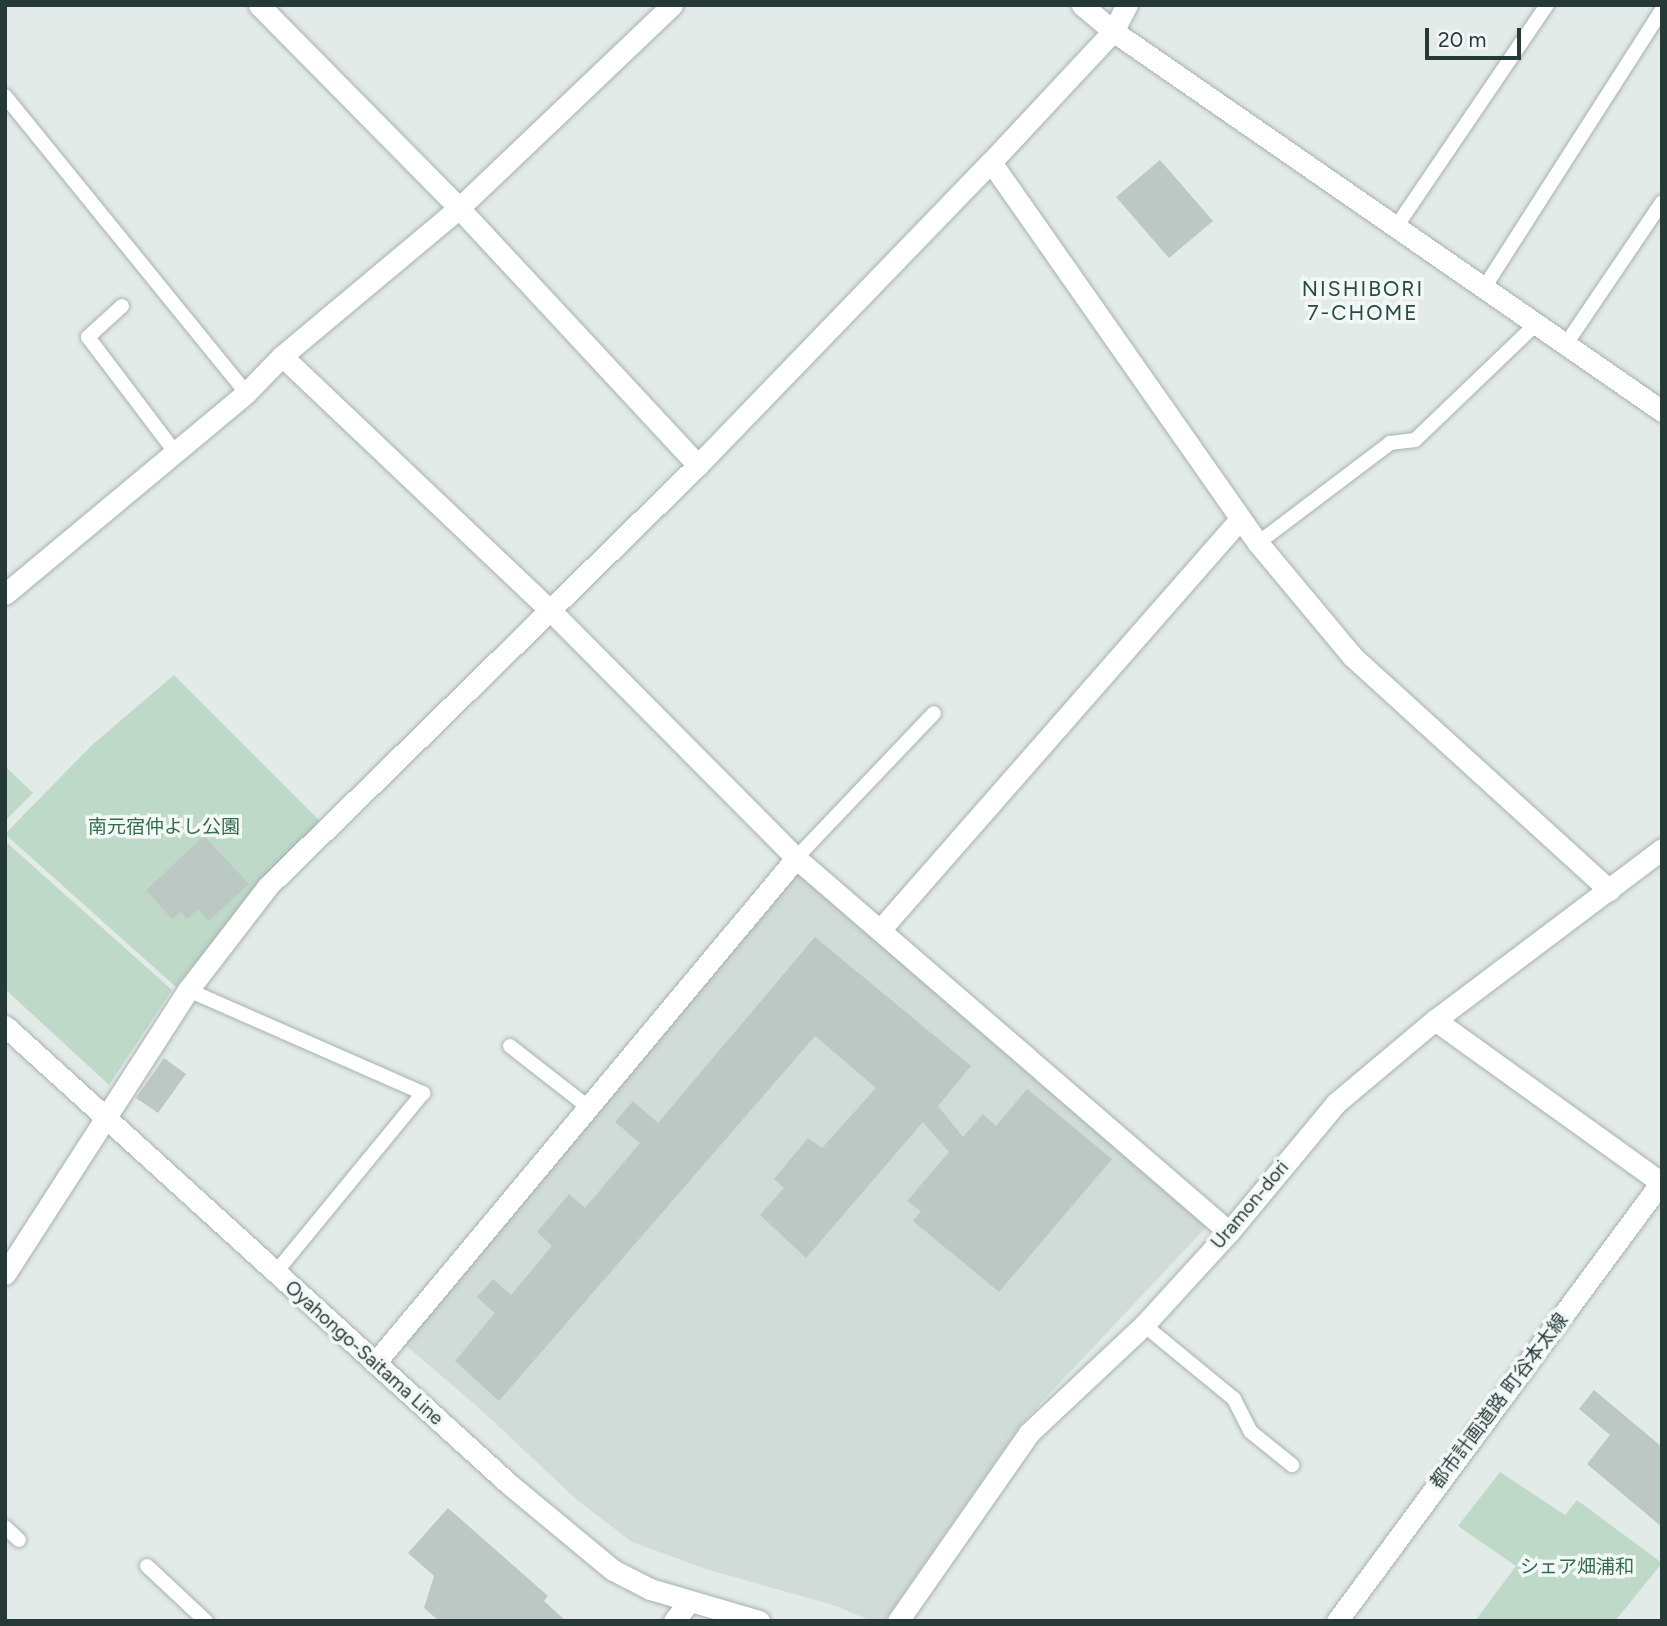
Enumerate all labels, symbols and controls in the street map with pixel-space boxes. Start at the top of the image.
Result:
scale bar [1429,14,1525,58]
text: 20 m [1438,27,1486,52]
district label: NISHIBORI 7-CHOME [1303,276,1423,326]
park label: 南元宿仲よし公園 [88,816,240,838]
street label: Uramon-dori [1206,1156,1294,1254]
street label: Oyahongo-Saitama Line [280,1276,448,1430]
street label: 都市計画道路 町谷本太線 [1426,1309,1572,1493]
park label: シェア畑浦和 [1520,1556,1634,1578]

